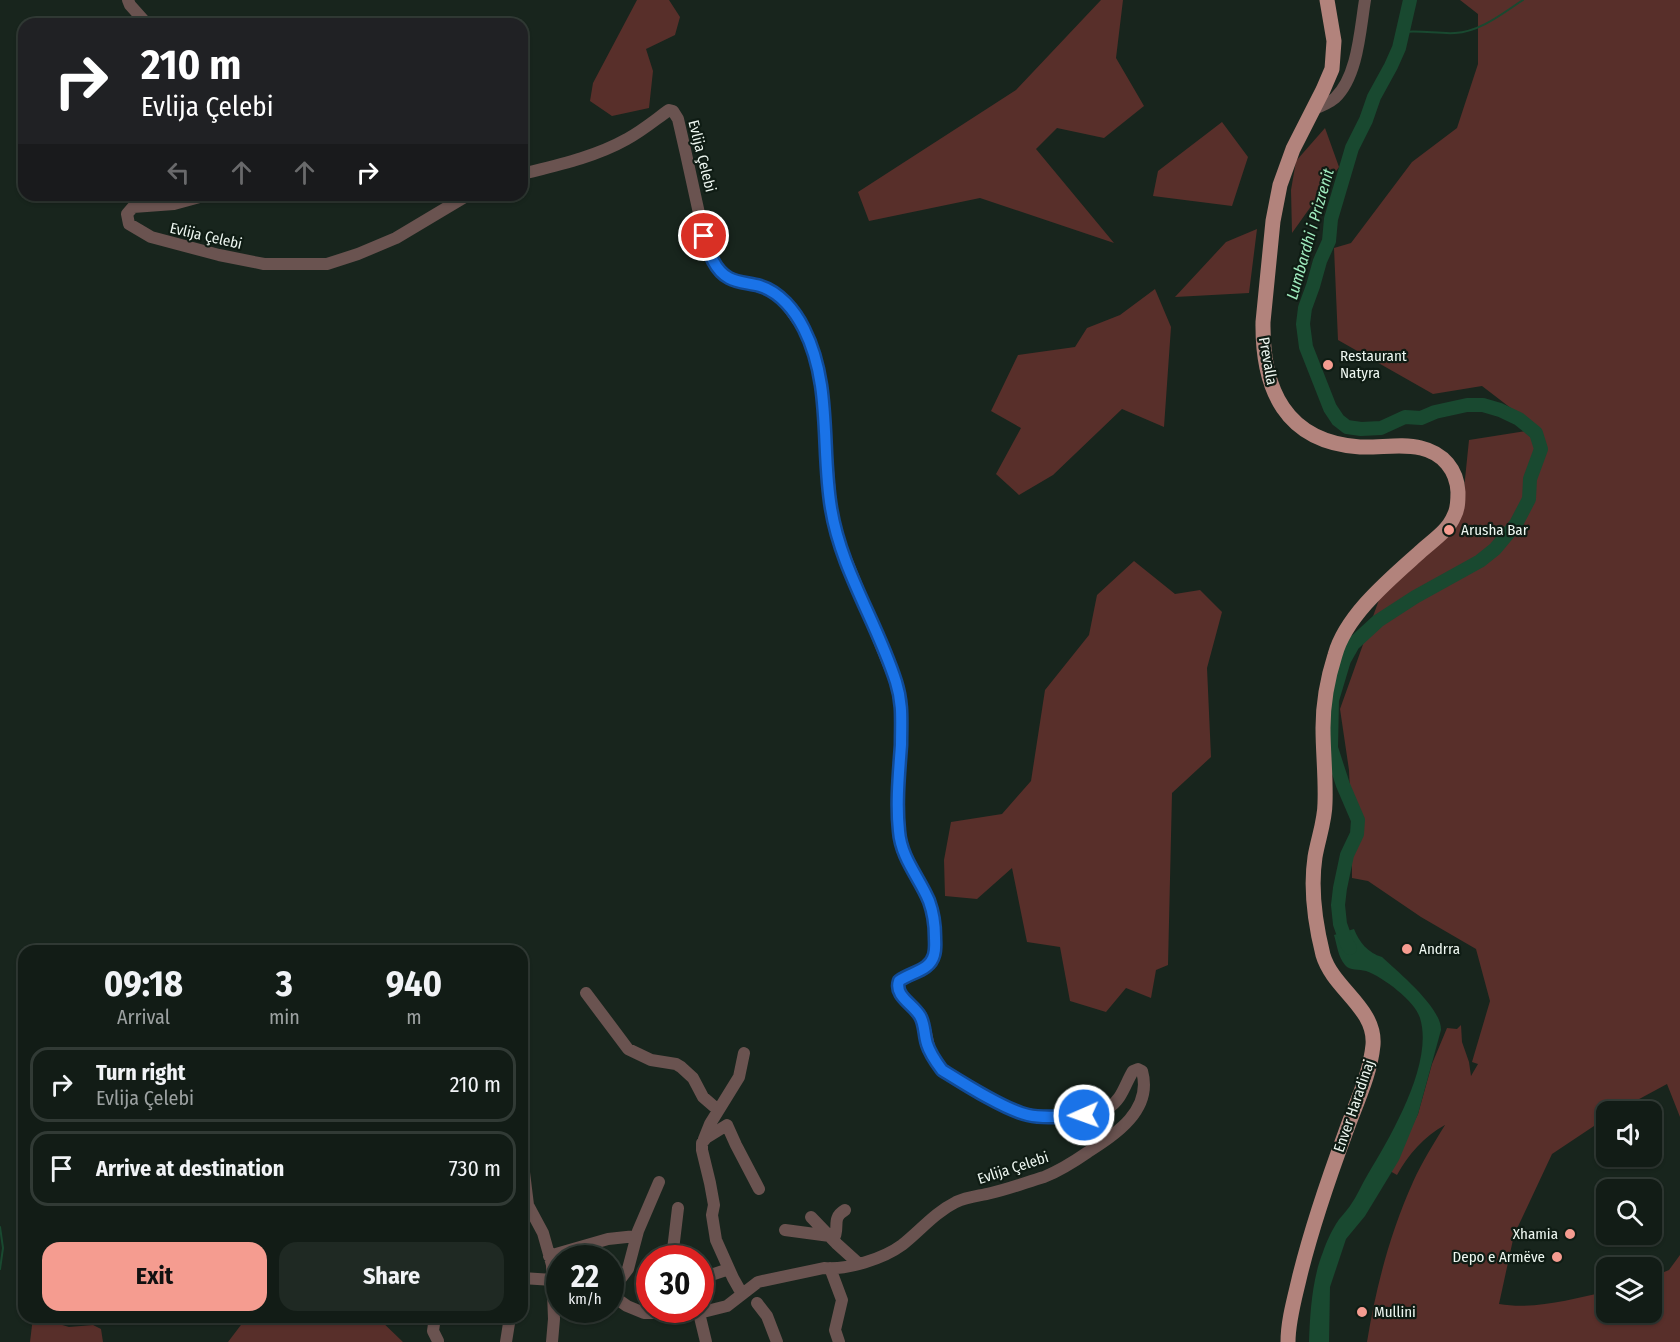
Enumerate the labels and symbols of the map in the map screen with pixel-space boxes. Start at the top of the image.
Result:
street label: Evlija Çelebi [684,118,720,194]
water label: Lumbardhi i Prizrenit [1282,166,1338,302]
pin [678,210,729,261]
street label: Evlija Çelebi [168,219,244,253]
street label: Prevalla [1255,336,1281,386]
place label: Restaurant Natyra [1340,347,1407,382]
marker: Restaurant Natyra [1321,358,1335,372]
place label: Arusha Bar [1461,521,1529,539]
marker: Arusha Bar [1442,523,1456,537]
place label: Andrra [1419,940,1460,958]
marker: Andrra [1400,942,1414,956]
street label: Enver Haradinaj [1330,1057,1378,1155]
position arrow [1052,1083,1116,1147]
street label: Evlija Çelebi [975,1148,1051,1188]
place label: Xhamia [1513,1225,1558,1243]
marker: Xhamia [1563,1227,1577,1241]
speed limit sign: 30 [636,1245,714,1323]
place label: Depo e Armëve [1453,1248,1545,1266]
marker: Depo e Armëve [1550,1250,1564,1264]
place label: Mullini [1374,1303,1416,1321]
marker: Mullini [1355,1305,1369,1319]

